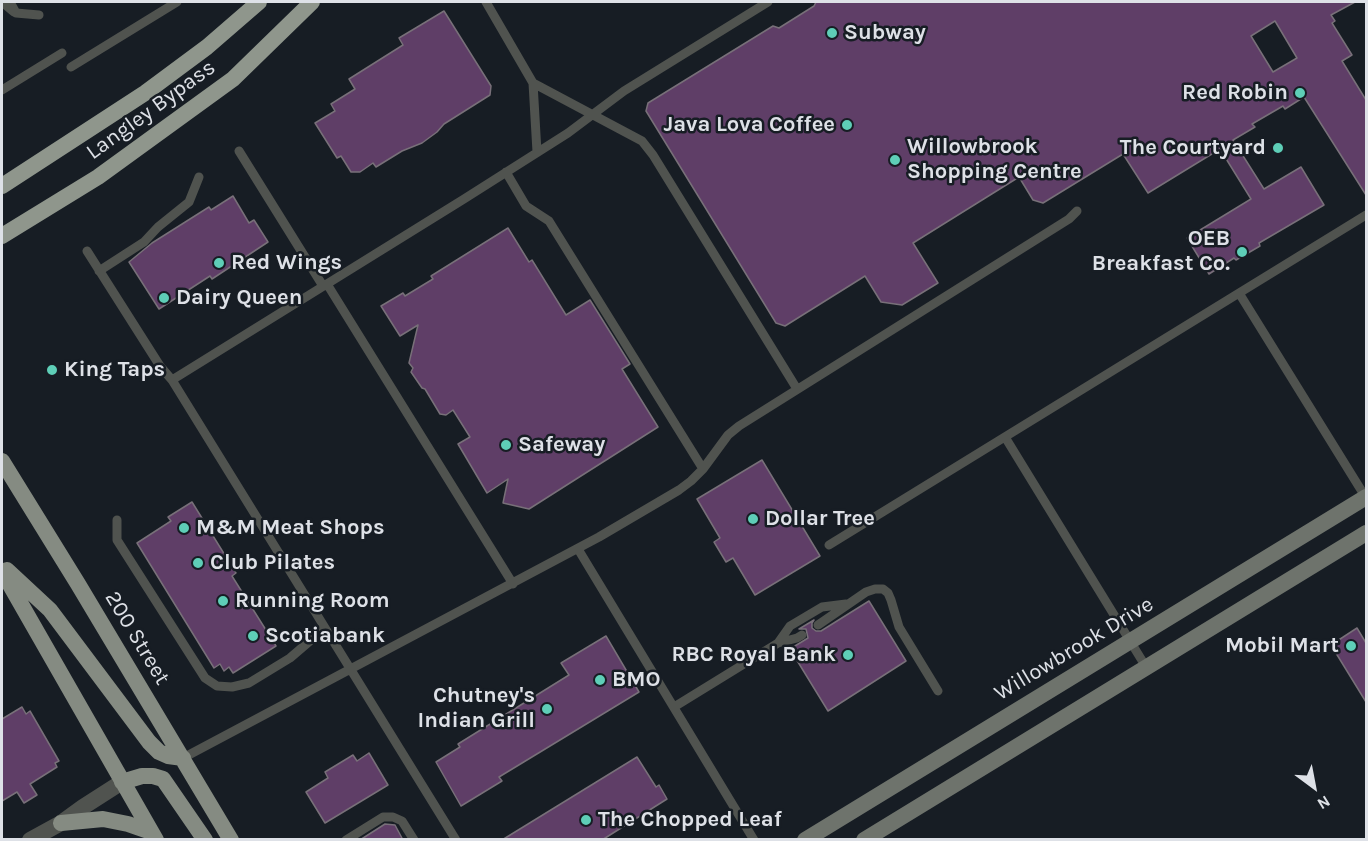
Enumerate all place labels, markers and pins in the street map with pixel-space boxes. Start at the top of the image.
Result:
place label: Subway [844,20,926,46]
marker: Subway [825,26,839,40]
place label: Red Robin [1182,80,1288,106]
marker: Red Robin [1293,86,1307,100]
place label: Java Lova Coffee [663,112,835,138]
marker: Java Lova Coffee [840,118,854,132]
place label: Willowbrook Shopping Centre [907,134,1082,186]
place label: The Courtyard [1120,135,1266,161]
marker: The Courtyard [1271,141,1285,155]
marker: Willowbrook Shopping Centre [888,153,902,167]
place label: OEB Breakfast Co. [1092,226,1230,278]
marker: OEB Breakfast Co. [1235,245,1249,259]
place label: Red Wings [231,250,342,276]
marker: Red Wings [212,256,226,270]
place label: Dairy Queen [176,285,302,311]
marker: Dairy Queen [157,291,171,305]
place label: King Taps [64,357,165,383]
marker: King Taps [45,363,59,377]
place label: Safeway [518,432,605,458]
marker: Safeway [499,438,513,452]
place label: Dollar Tree [765,506,875,532]
marker: Dollar Tree [746,512,760,526]
place label: M&M Meat Shops [196,515,384,541]
marker: M&M Meat Shops [177,521,191,535]
place label: Club Pilates [210,550,335,576]
marker: Club Pilates [191,556,205,570]
place label: Running Room [235,588,390,614]
marker: Running Room [216,594,230,608]
place label: Scotiabank [265,623,385,649]
marker: Scotiabank [246,629,260,643]
place label: Mobil Mart [1225,633,1339,659]
marker: Mobil Mart [1344,639,1358,653]
place label: RBC Royal Bank [671,642,836,668]
marker: RBC Royal Bank [841,648,855,662]
place label: BMO [612,667,661,693]
marker: BMO [593,673,607,687]
place label: Chutney's Indian Grill [418,683,535,734]
marker: Chutney's Indian Grill [540,702,554,716]
place label: The Chopped Leaf [598,807,782,833]
marker: The Chopped Leaf [579,813,593,827]

